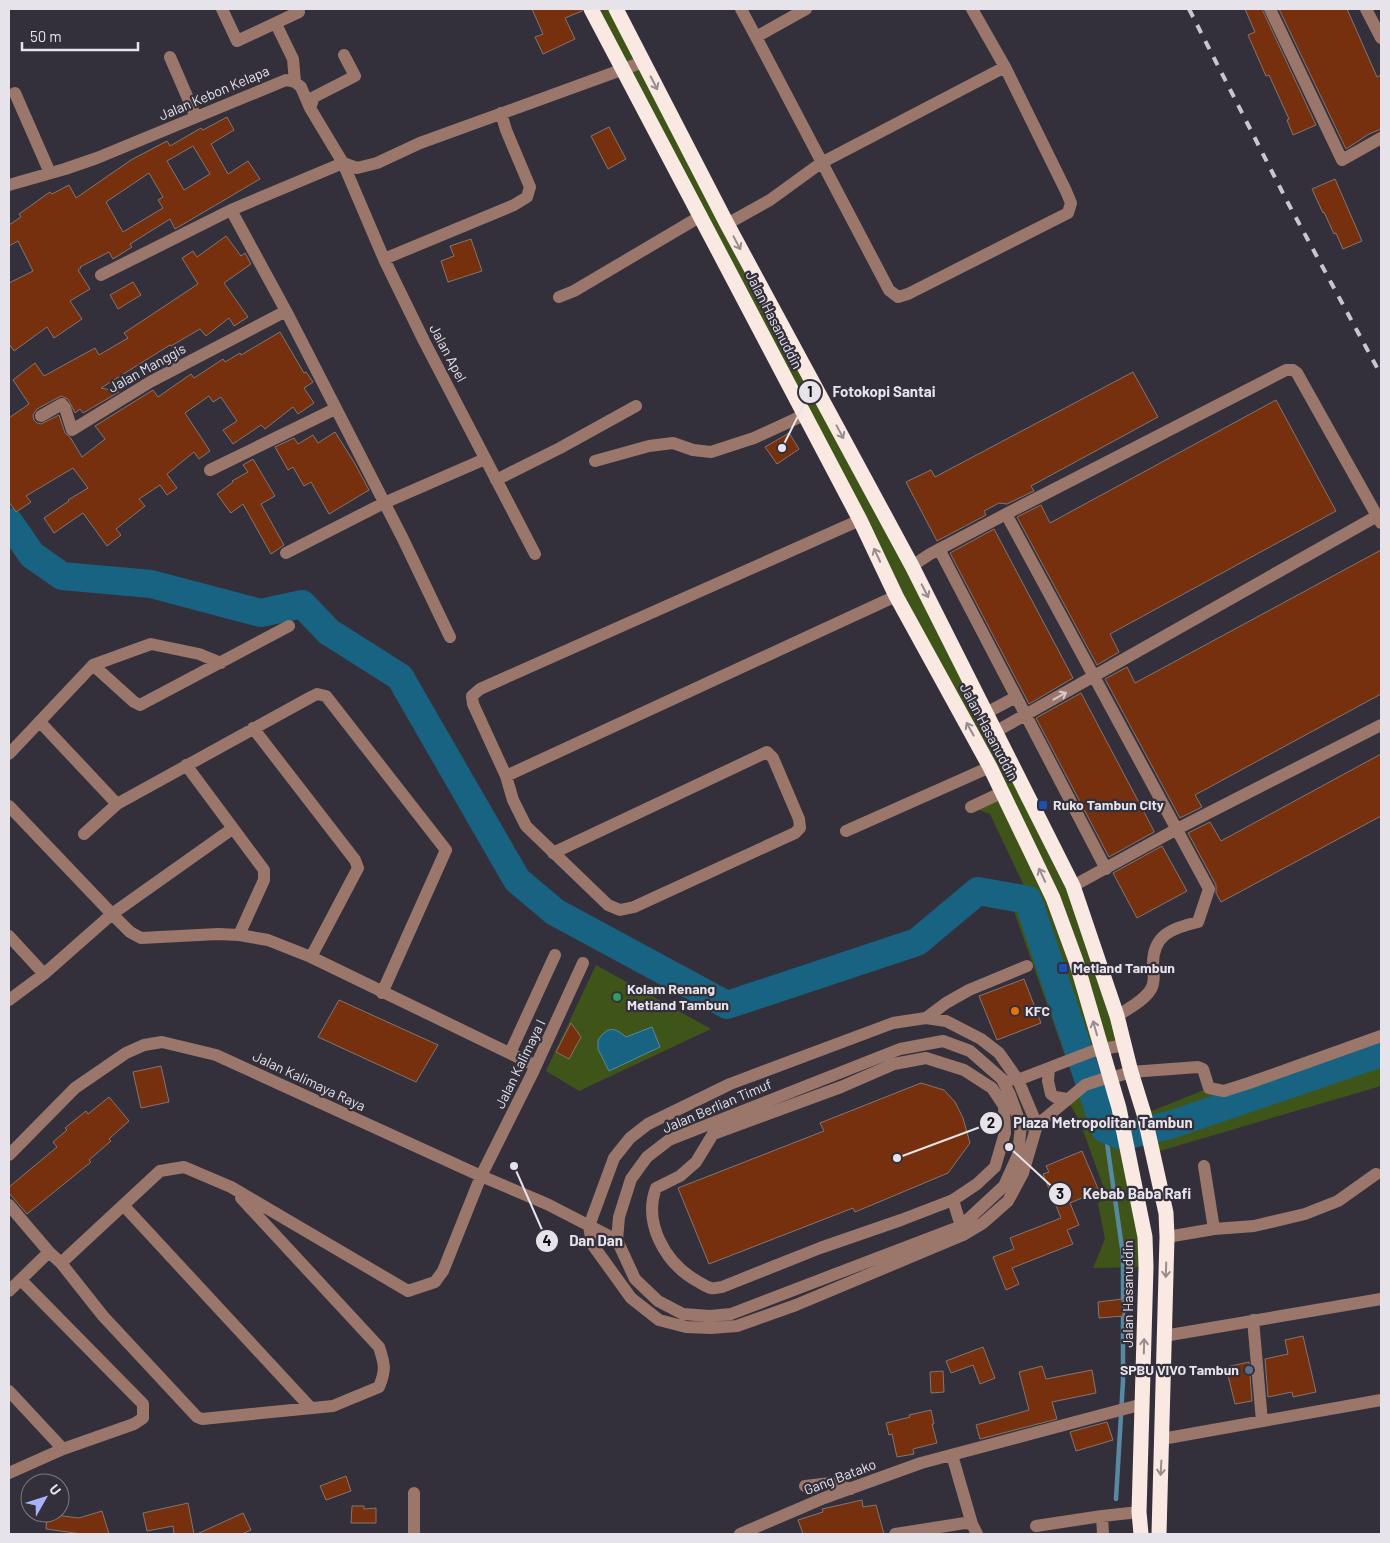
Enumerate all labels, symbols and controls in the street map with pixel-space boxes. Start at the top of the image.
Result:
scale bar [22,20,139,52]
text: 50 m [30,27,62,45]
street label: Jalan Kebon Kelapa [156,62,272,123]
one-way arrow [649,76,659,91]
one-way arrow [733,235,743,250]
street label: Jalan Hasanuddin [742,268,806,372]
street label: Jalan Apel [426,321,471,384]
street label: Jalan Manggis [105,339,189,396]
callout: Fotokopi Santai [797,377,945,407]
text: 1 [807,382,813,400]
text: Fotokopi Santai [832,382,936,400]
one-way arrow [836,424,845,439]
one-way arrow [872,548,881,563]
one-way arrow [920,583,930,598]
street label: Jalan Hasanuddin [957,680,1022,783]
one-way arrow [1052,691,1067,701]
one-way arrow [965,722,975,737]
place label: Ruko Tambun City [1053,796,1164,813]
marker: Ruko Tambun City [1037,799,1049,811]
one-way arrow [1037,868,1046,883]
place label: Metland Tambun [1073,959,1175,976]
marker: Metland Tambun [1057,962,1069,974]
place label: Kolam Renang Metland Tambun [627,980,729,1013]
marker: Kolam Renang Metland Tambun [611,991,623,1003]
place label: KFC [1025,1002,1050,1019]
marker: KFC [1009,1005,1021,1017]
street label: Jalan Kalimaya I [491,1016,548,1111]
one-way arrow [1090,1021,1100,1037]
street label: Jalan Kalimaya Raya [250,1047,368,1114]
street label: Jalan Berlian Timuf [660,1075,774,1136]
callout: Plaza Metropolitan Tambun [978,1108,1203,1138]
text: 2 [987,1113,995,1131]
text: Plaza Metropolitan Tambun [1013,1113,1193,1131]
callout: Kebab Baba Rafi [1048,1179,1201,1209]
text: 3 [1056,1184,1064,1202]
text: Kebab Baba Rafi [1083,1184,1191,1202]
callout: Dan Dan [535,1226,633,1256]
text: 4 [542,1231,552,1249]
text: Dan Dan [569,1231,623,1249]
street label: Jalan Hasanuddin [1119,1240,1136,1348]
one-way arrow [1161,1262,1171,1278]
one-way arrow [1140,1338,1149,1354]
place label: SPBU VIVO Tambun [1120,1361,1239,1378]
marker: SPBU VIVO Tambun [1243,1364,1255,1376]
street label: Gang Batako [801,1455,878,1498]
one-way arrow [1156,1459,1165,1475]
north arrow [20,1473,70,1523]
text: U [46,1481,65,1498]

